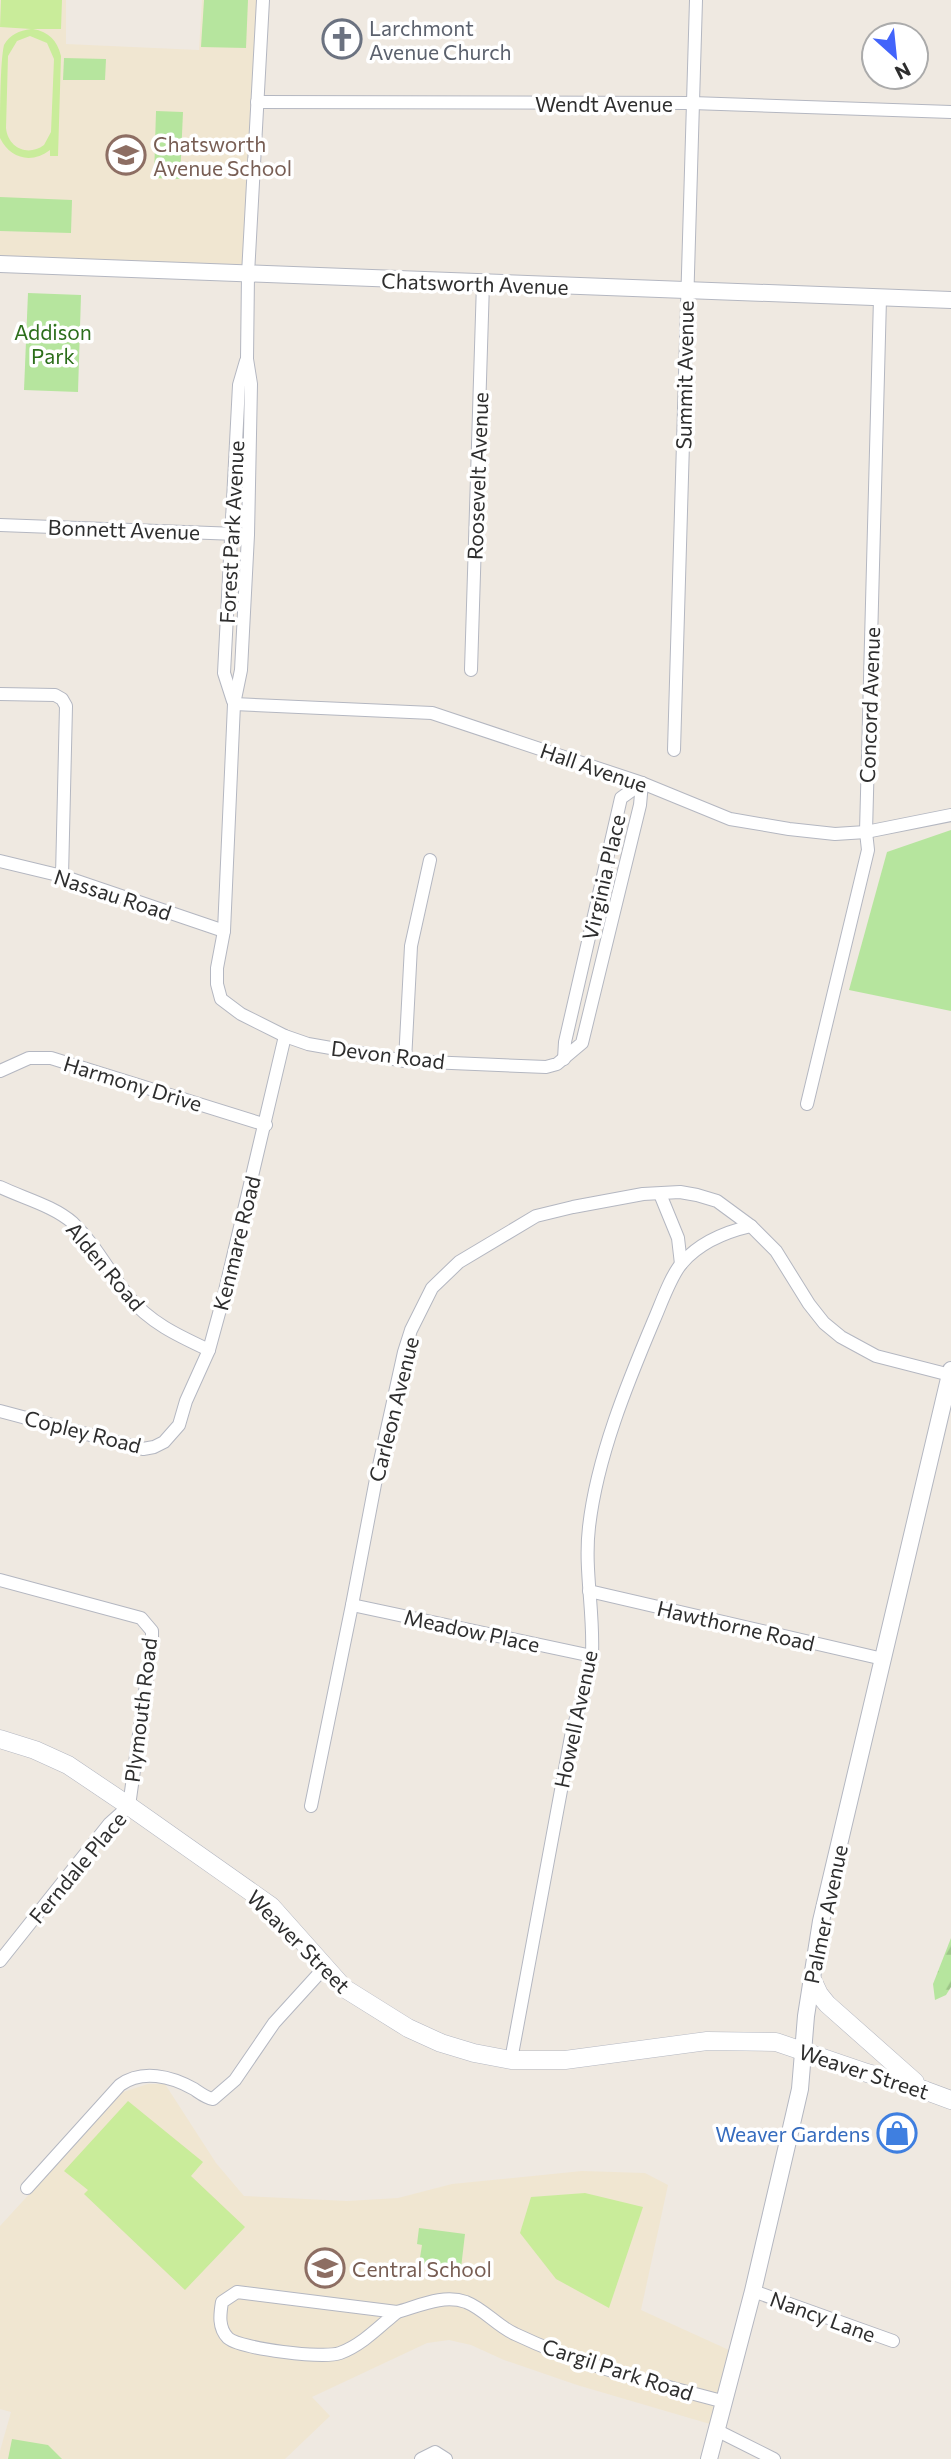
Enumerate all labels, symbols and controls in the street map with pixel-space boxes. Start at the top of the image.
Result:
place label: Larchmont Avenue Church [369,15,512,64]
church icon: Larchmont Avenue Church [321,18,363,60]
north arrow [860,21,930,91]
text: N [891,58,915,85]
street label: Wendt Avenue [535,91,673,116]
place label: Chatsworth Avenue School [153,131,292,180]
school or university icon: Chatsworth Avenue School [105,134,147,176]
street label: Chatsworth Avenue [381,267,569,299]
street label: Summit Avenue [670,300,698,450]
park label: Addison Park [14,319,92,368]
street label: Roosevelt Avenue [462,392,492,560]
street label: Forest Park Avenue [214,440,248,624]
street label: Bonnett Avenue [47,514,201,544]
street label: Concord Avenue [854,627,884,783]
street label: Hall Avenue [537,737,651,797]
street label: Virginia Place [576,812,630,942]
street label: Nassau Road [51,863,175,925]
street label: Devon Road [330,1035,446,1073]
street label: Harmony Drive [61,1050,205,1116]
street label: Kenmare Road [207,1173,265,1313]
street label: Alden Road [62,1217,150,1315]
street label: Carleon Avenue [363,1334,423,1484]
street label: Copley Road [22,1404,144,1458]
street label: Hawthorne Road [655,1595,817,1655]
street label: Meadow Place [402,1603,542,1657]
street label: Plymouth Road [119,1636,161,1784]
street label: Howell Avenue [548,1648,602,1790]
street label: Ferndale Place [23,1806,131,1928]
street label: Palmer Avenue [798,1842,852,1986]
street label: Weaver Street [242,1884,356,1998]
street label: Weaver Street [796,2038,932,2104]
shop icon: Weaver Gardens [876,2112,918,2154]
place label: Weaver Gardens [715,2121,870,2146]
school or university icon: Central School [304,2247,346,2289]
place label: Central School [352,2256,492,2281]
street label: Nancy Lane [767,2285,879,2347]
street label: Cargil Park Road [540,2333,696,2405]

